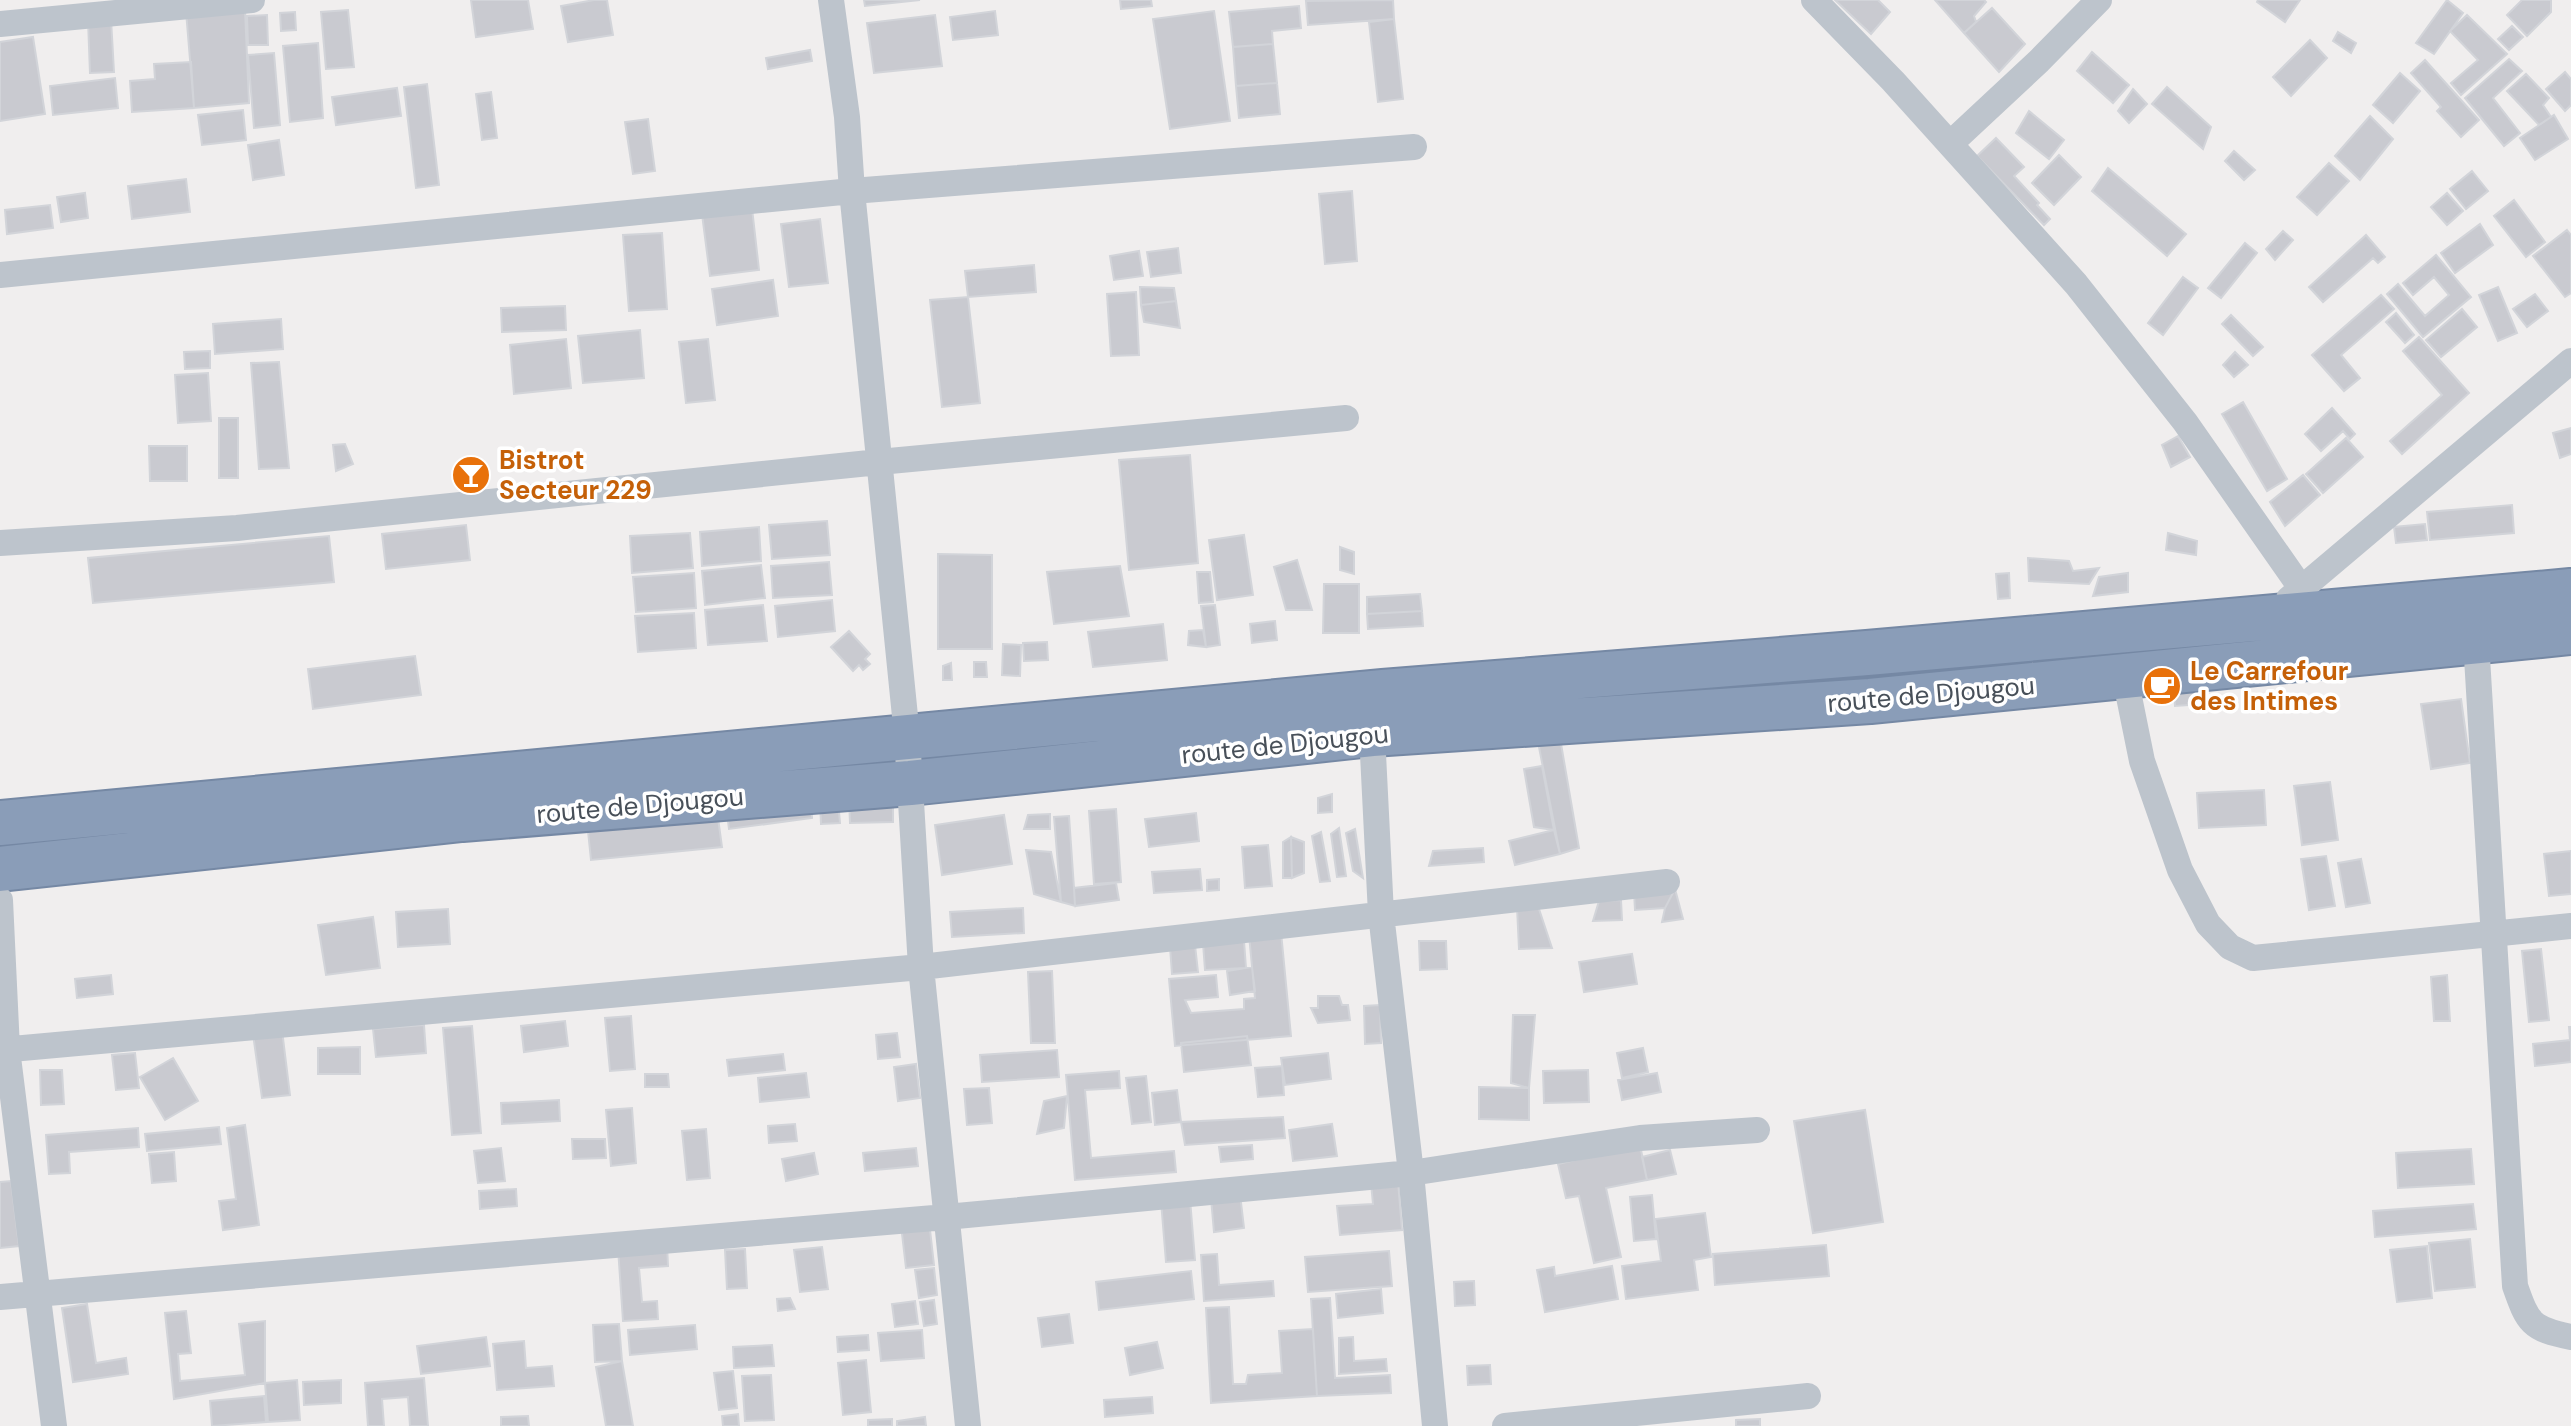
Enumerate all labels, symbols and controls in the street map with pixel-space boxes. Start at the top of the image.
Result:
place label: Bistrot Secteur 229 [499,443,652,507]
bar icon: Bistrot Secteur 229 [450,454,492,496]
place label: Le Carrefour des Intimes [2190,654,2349,718]
cafe icon: Le Carrefour des Intimes [2141,665,2183,707]
street label: route de Djougou [1826,668,2036,720]
street label: route de Djougou [1180,716,1390,772]
street label: route de Djougou [535,779,745,831]

